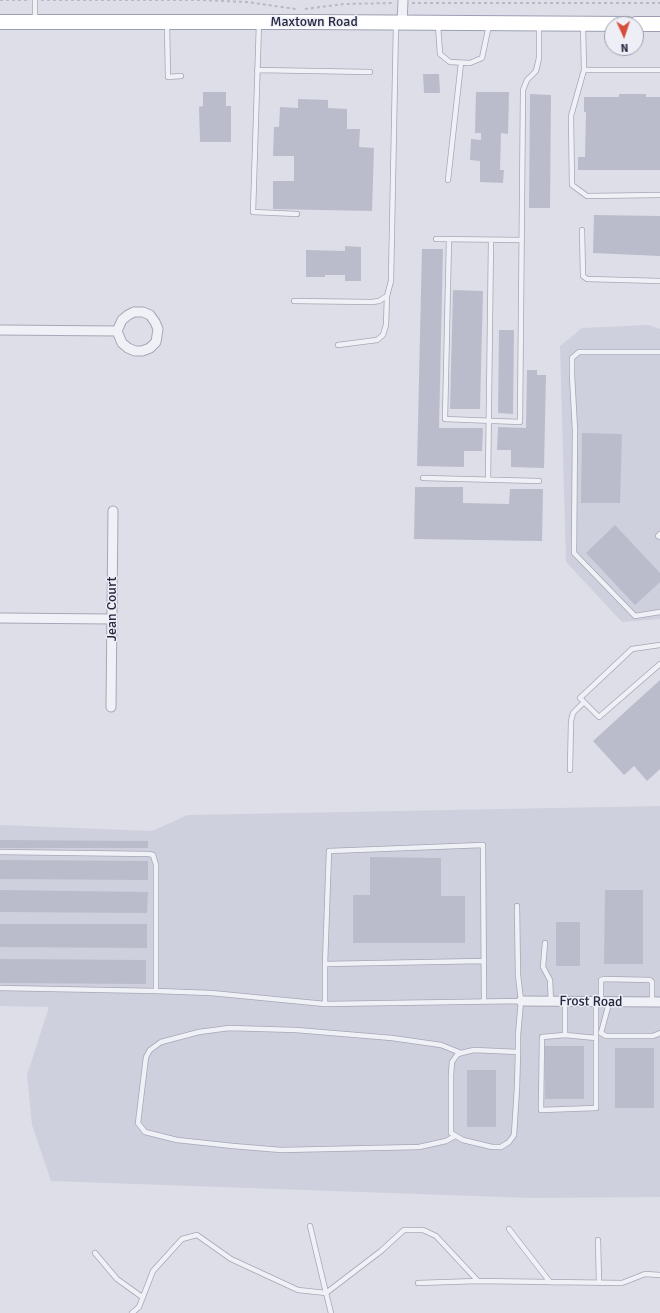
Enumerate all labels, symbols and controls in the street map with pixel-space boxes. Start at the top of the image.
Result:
street label: Maxtown Road [270,14,358,30]
north arrow [604,16,644,56]
text: N [620,41,629,54]
street label: Jean Court [104,577,120,641]
street label: Frost Road [559,993,623,1011]

